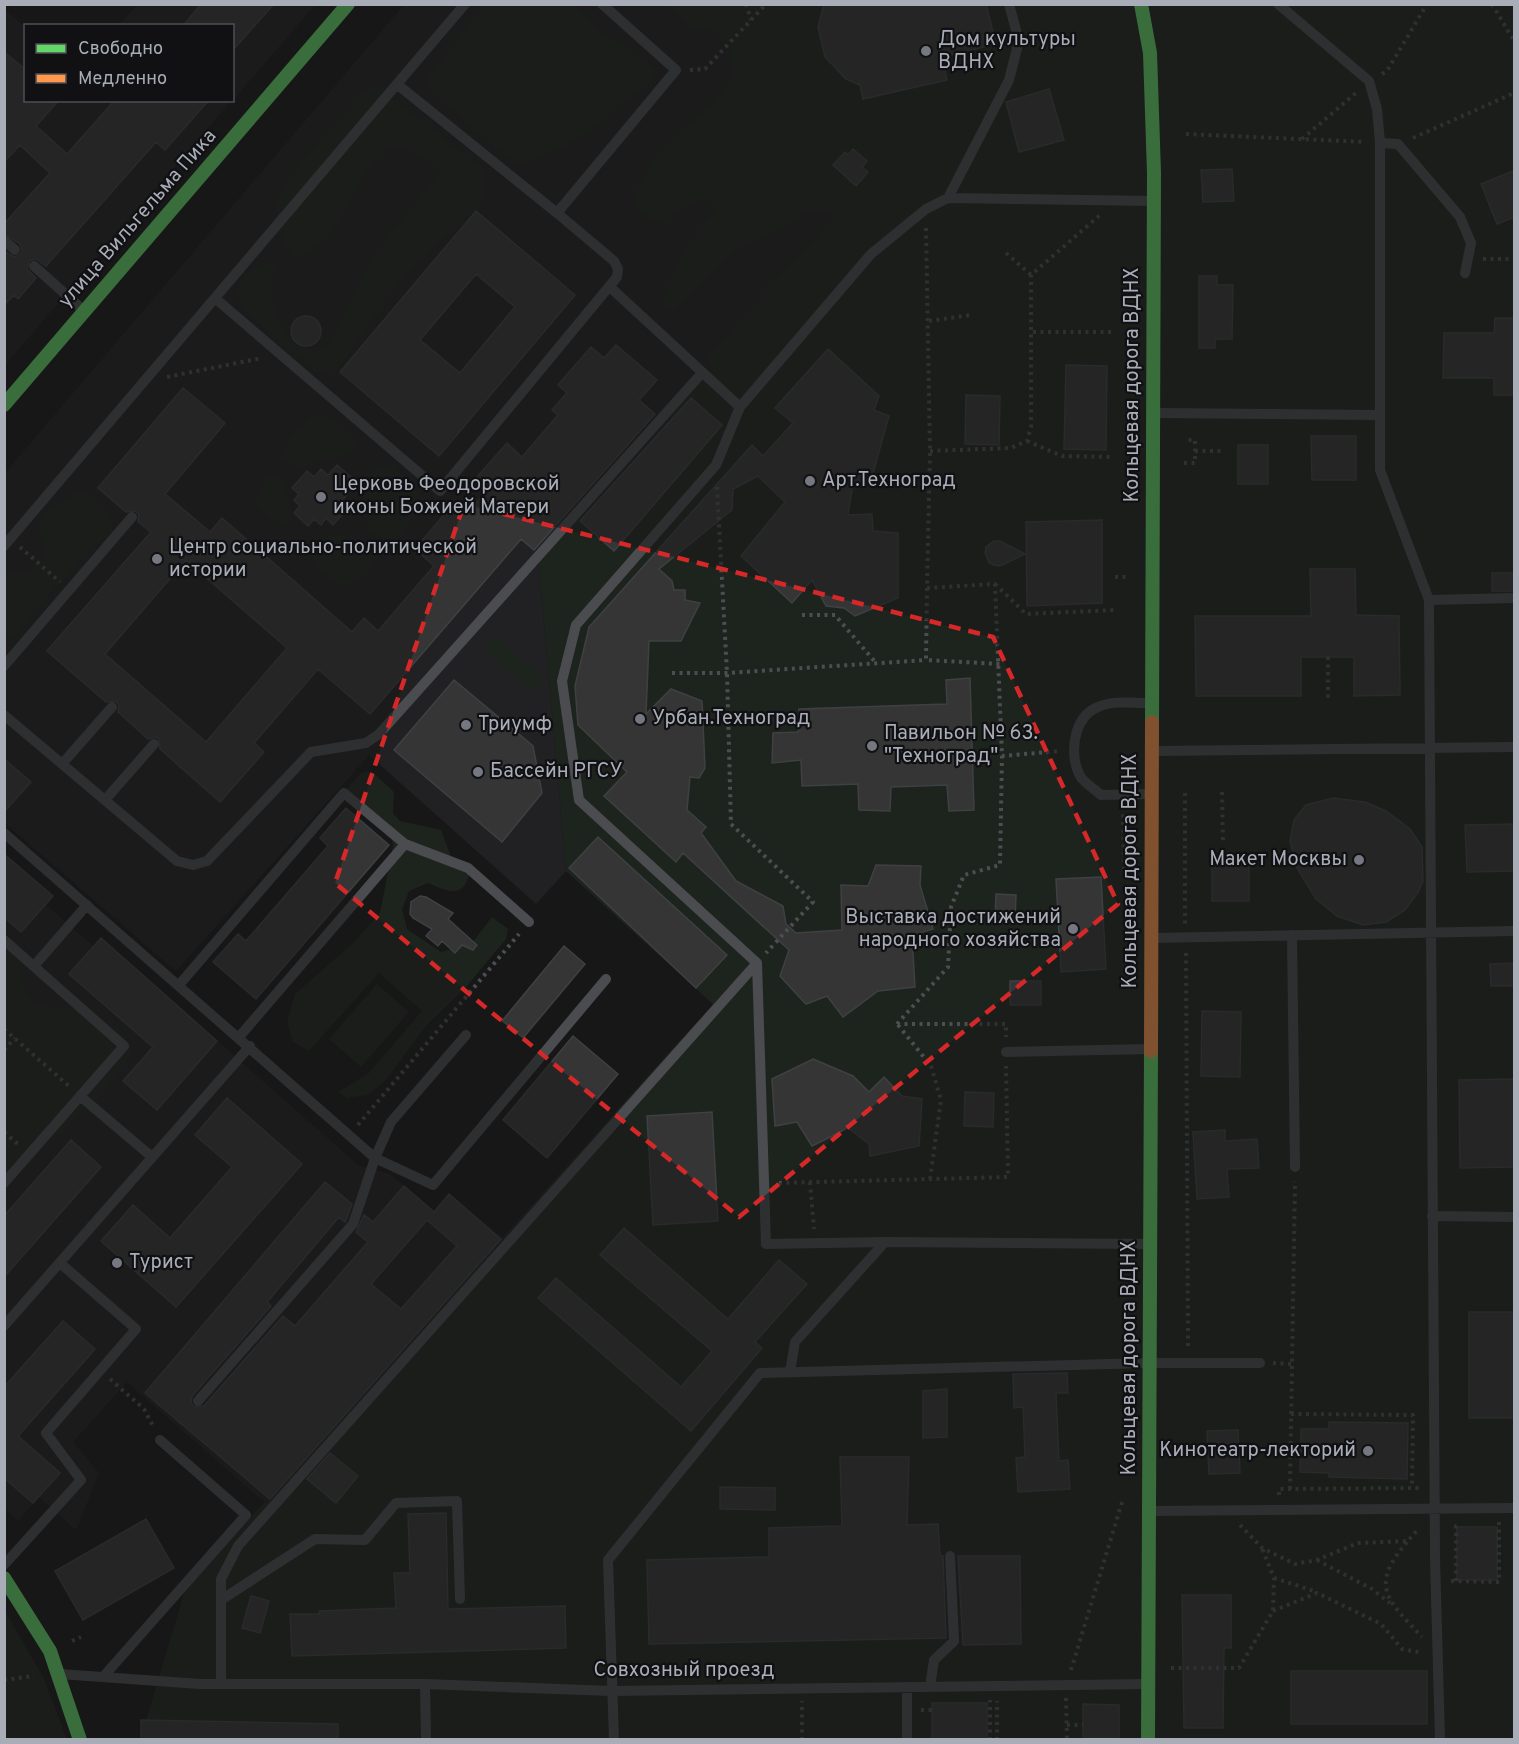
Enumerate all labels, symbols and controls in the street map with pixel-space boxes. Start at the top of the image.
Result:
legend [24,24,234,102]
place label: Дом культуры ВДНХ [938,27,1076,76]
text: Свободно [78,38,163,61]
marker: Дом культуры ВДНХ [919,44,933,58]
text: Медленно [78,68,167,91]
street label: улица Вильгельма Пика [53,124,223,314]
street label: Кольцевая дорога ВДНХ [1120,268,1146,503]
place label: Арт.Техноград [822,468,956,494]
place label: Церковь Феодоровской иконы Божией Матери [333,472,560,521]
marker: Арт.Техноград [803,474,817,488]
marker: Церковь Феодоровской иконы Божией Матери [314,490,328,504]
place label: Центр социально-политической истории [169,535,477,584]
marker: Центр социально-политической истории [150,552,164,566]
place label: Урбан.Техноград [652,706,810,732]
place label: Триумф [478,712,552,738]
marker: Урбан.Техноград [633,712,647,726]
marker: Триумф [459,718,473,732]
place label: Павильон № 63. "Техноград" [884,721,1038,770]
marker: Павильон № 63. "Техноград" [865,739,879,753]
street label: Кольцевая дорога ВДНХ [1118,754,1144,989]
place label: Бассейн РГСУ [490,759,623,785]
marker: Бассейн РГСУ [471,765,485,779]
place label: Макет Москвы [1209,847,1347,873]
marker: Макет Москвы [1352,853,1366,867]
place label: Выставка достижений народного хозяйства [845,905,1061,954]
marker: Выставка достижений народного хозяйства [1066,922,1080,936]
street label: Кольцевая дорога ВДНХ [1117,1241,1143,1476]
place label: Турист [129,1250,193,1276]
marker: Турист [110,1256,124,1270]
place label: Кинотеатр-лекторий [1159,1438,1356,1464]
marker: Кинотеатр-лекторий [1361,1444,1375,1458]
street label: Совхозный проезд [594,1658,774,1684]

